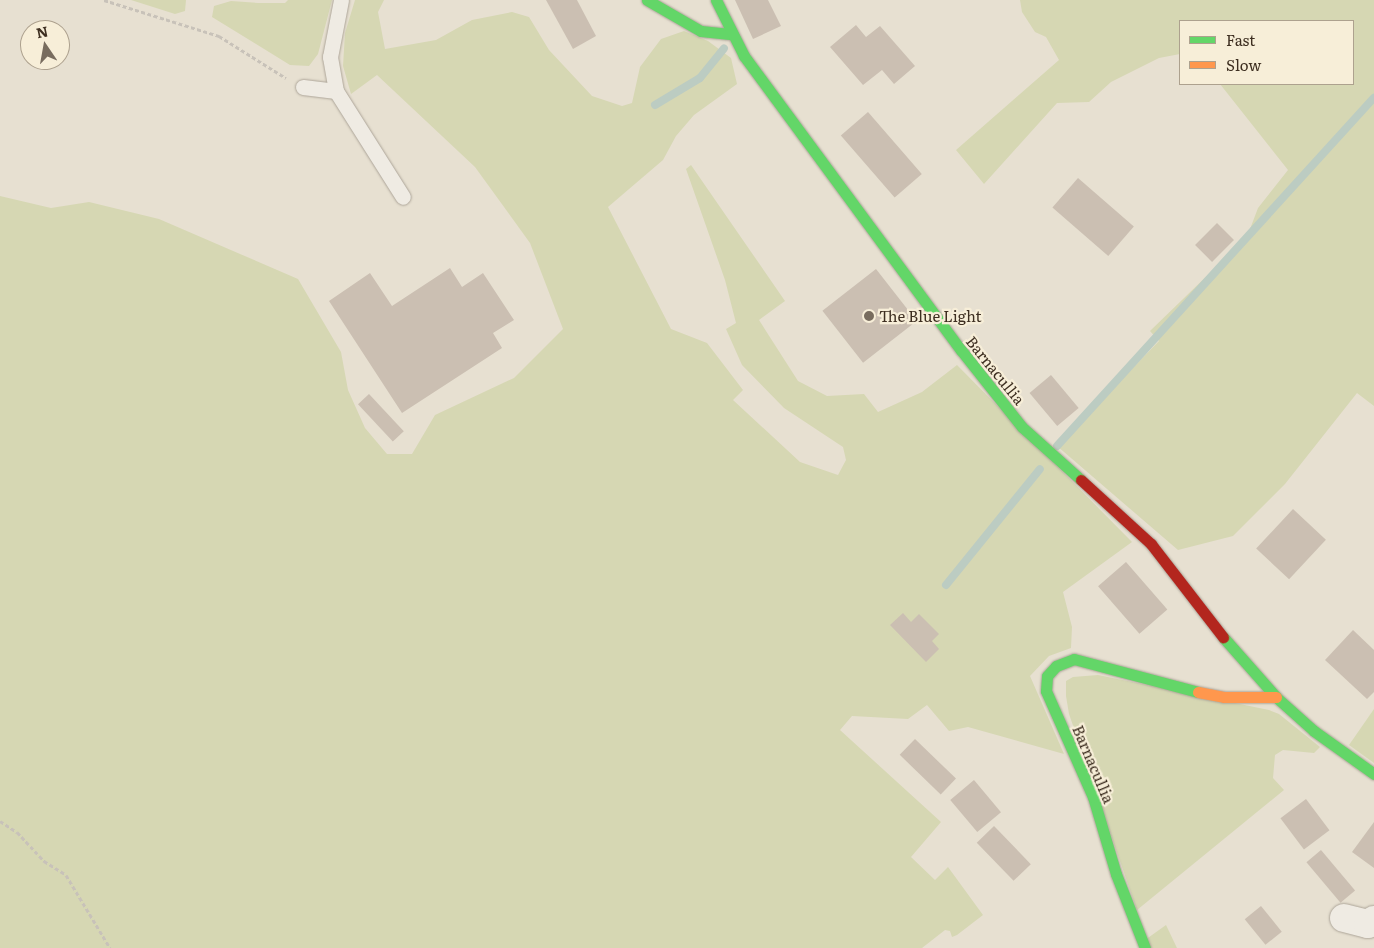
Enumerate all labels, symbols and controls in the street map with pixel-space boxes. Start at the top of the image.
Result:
north arrow [20,20,70,70]
text: N [34,20,50,42]
legend [1179,20,1354,85]
text: Fast [1226,28,1255,51]
text: Slow [1226,53,1261,76]
place label: The Blue Light [879,307,982,325]
marker: The Blue Light [863,310,875,322]
street label: Barnacullia [963,332,1029,408]
street label: Barnacullia [1070,722,1118,806]

